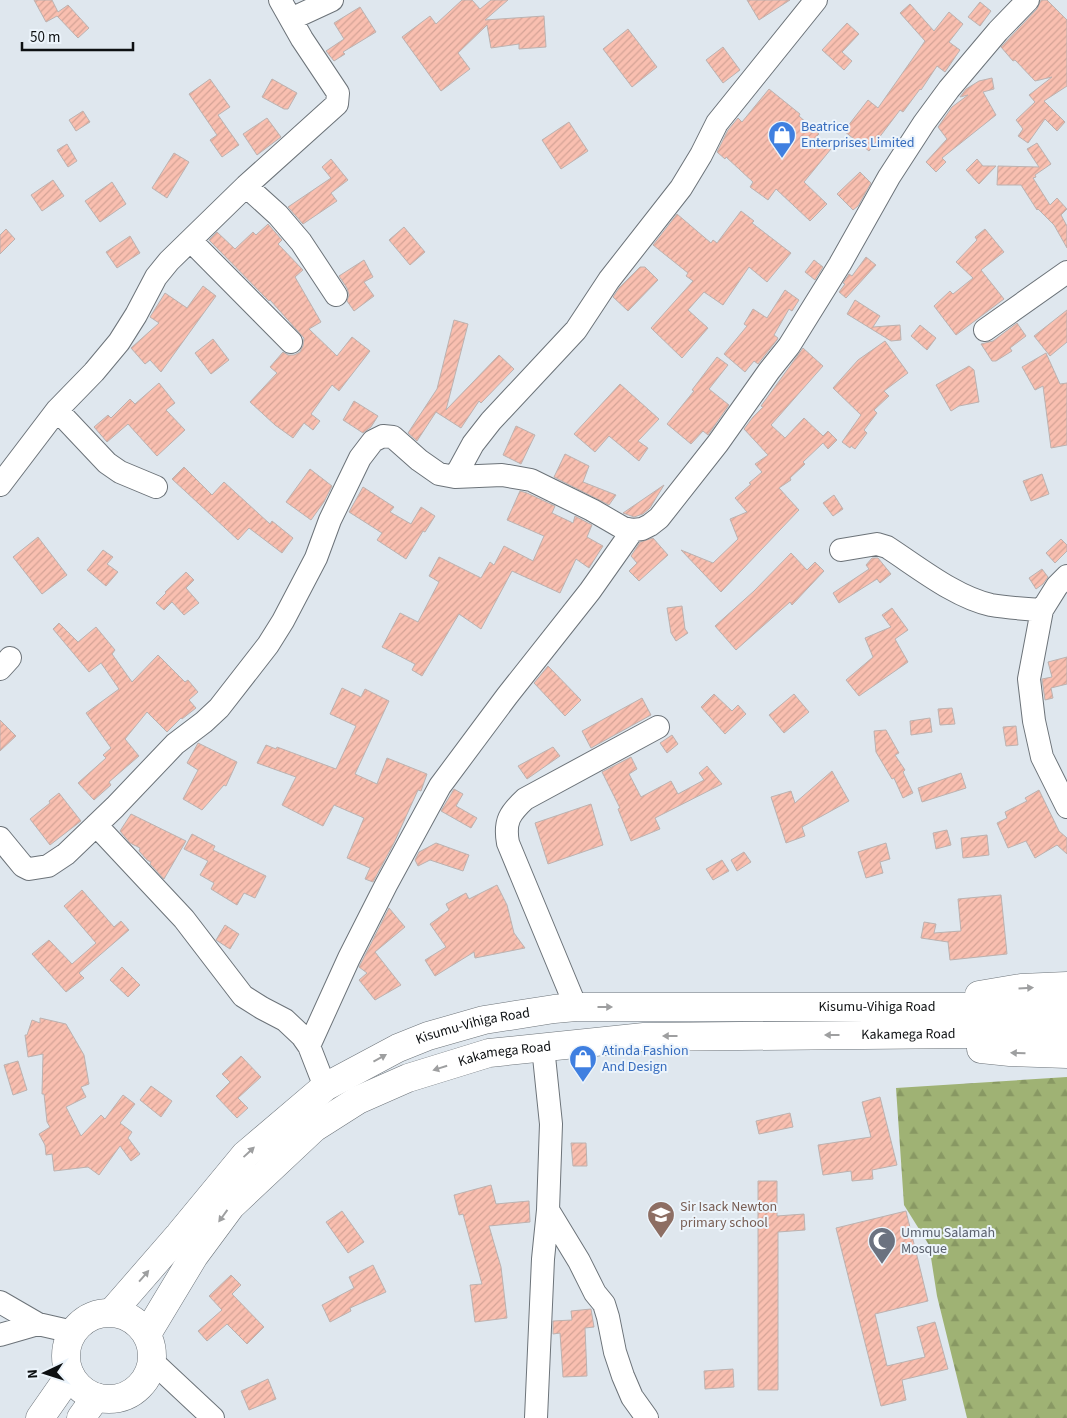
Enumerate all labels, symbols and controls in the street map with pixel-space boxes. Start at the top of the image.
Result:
scale bar [22,20,134,52]
text: 50 m [30,27,60,48]
place label: Beatrice Enterprises Limited [801,117,914,153]
shop icon: Beatrice Enterprises Limited [767,120,797,159]
one-way arrow [1018,984,1034,992]
street label: Kisumu-Vihiga Road [818,997,935,1017]
street label: Kisumu-Vihiga Road [413,1003,531,1050]
one-way arrow [597,1003,613,1011]
street label: Kakamega Road [861,1024,956,1045]
one-way arrow [824,1031,840,1039]
one-way arrow [662,1033,678,1041]
street label: Kakamega Road [456,1037,552,1072]
place label: Atinda Fashion And Design [602,1041,689,1077]
shop icon: Atinda Fashion And Design [568,1044,598,1083]
one-way arrow [1010,1048,1026,1056]
one-way arrow [374,1054,387,1063]
one-way arrow [433,1064,448,1072]
one-way arrow [242,1146,254,1158]
place label: Sir Isack Newton primary school [680,1197,777,1233]
school or university icon: Sir Isack Newton primary school [646,1200,676,1239]
one-way arrow [218,1209,229,1222]
place label: Ummu Salamah Mosque [901,1223,995,1259]
mosque icon: Ummu Salamah Mosque [867,1226,897,1265]
one-way arrow [138,1269,149,1282]
north arrow [20,1348,70,1398]
text: N [23,1368,43,1379]

